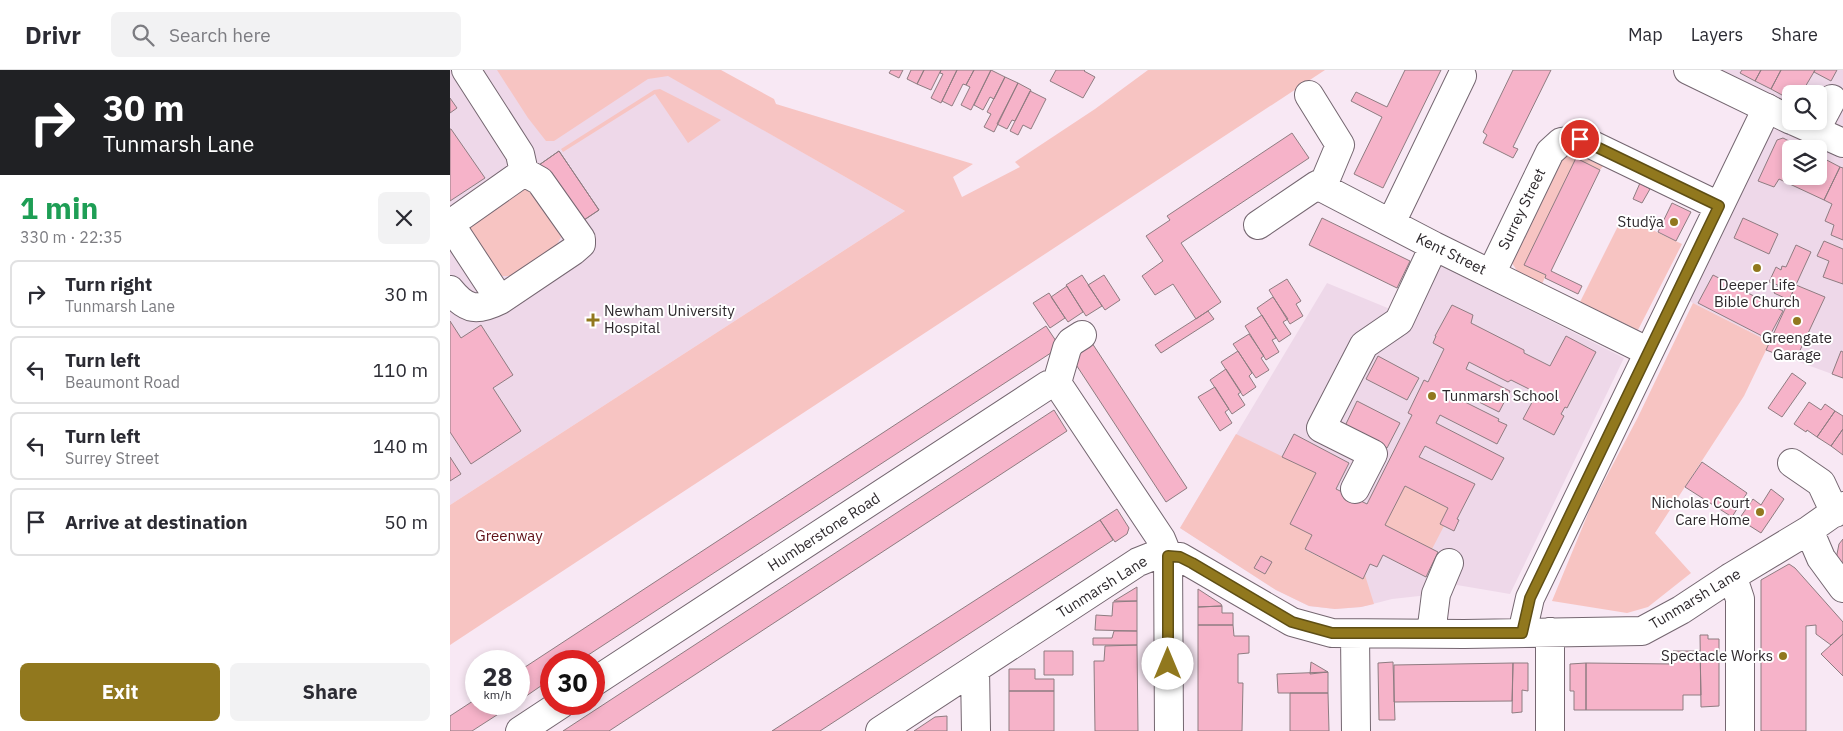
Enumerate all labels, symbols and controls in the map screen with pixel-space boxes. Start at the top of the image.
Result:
search box [111,12,461,57]
text: Drivr [25,19,81,51]
icon: search [129,21,157,49]
text: Search here [169,23,271,47]
text: Map [1628,23,1663,46]
text: Layers [1691,23,1743,46]
text: Share [1771,23,1818,46]
text: 30 m [103,85,185,131]
map controls [1782,85,1827,185]
button: search [1782,85,1827,130]
icon: right [20,90,85,155]
pin [1559,118,1601,160]
icon: arrive [1566,125,1594,153]
text: Tunmarsh Lane [103,129,254,158]
button: layers [1782,140,1827,185]
street label: Surrey Street [1494,165,1549,253]
text: 1 min [20,188,98,227]
button: close [378,192,430,244]
place label: Studÿa [1618,212,1664,231]
marker: Studÿa [1668,216,1680,228]
text: 330 m · 22:35 [20,227,122,247]
street label: Kent Street [1413,228,1489,279]
marker: Deeper Life Bible Church [1751,262,1763,274]
text: Turn right [65,272,152,296]
place label: Deeper Life Bible Church [1714,275,1800,311]
icon: right [22,280,50,308]
text: 30 m [384,282,428,306]
text: Tunmarsh Lane [65,296,175,316]
place label: Newham University Hospital [604,301,735,337]
marker: Newham University Hospital [586,313,600,327]
marker: Greengate Garage [1791,315,1803,327]
place label: Greengate Garage [1762,328,1832,364]
text: Turn left [65,348,141,372]
icon: left [22,356,50,384]
text: 110 m [373,358,428,382]
text: Beaumont Road [65,372,180,392]
place label: Tunmarsh School [1442,386,1559,405]
marker: Tunmarsh School [1426,390,1438,402]
text: Turn left [65,424,141,448]
icon: left [22,432,50,460]
text: 140 m [373,434,428,458]
text: Surrey Street [65,448,159,468]
street label: Humberstone Road [764,488,884,575]
place label: Nicholas Court Care Home [1651,493,1750,529]
marker: Nicholas Court Care Home [1754,506,1766,518]
icon: arrive [22,508,50,536]
text: Arrive at destination [65,510,248,534]
text: 50 m [384,510,428,534]
park label: Greenway [475,526,543,545]
street label: Tunmarsh Lane [1053,551,1150,622]
street label: Tunmarsh Lane [1646,564,1744,633]
position arrow [1141,637,1193,689]
place label: Spectacle Works [1661,646,1773,665]
speed limit sign: 30 [540,650,605,715]
marker: Spectacle Works [1777,650,1789,662]
text: 28 [482,660,513,693]
button: Exit [20,663,220,721]
button: Share [230,663,430,721]
text: km/h [483,687,512,702]

